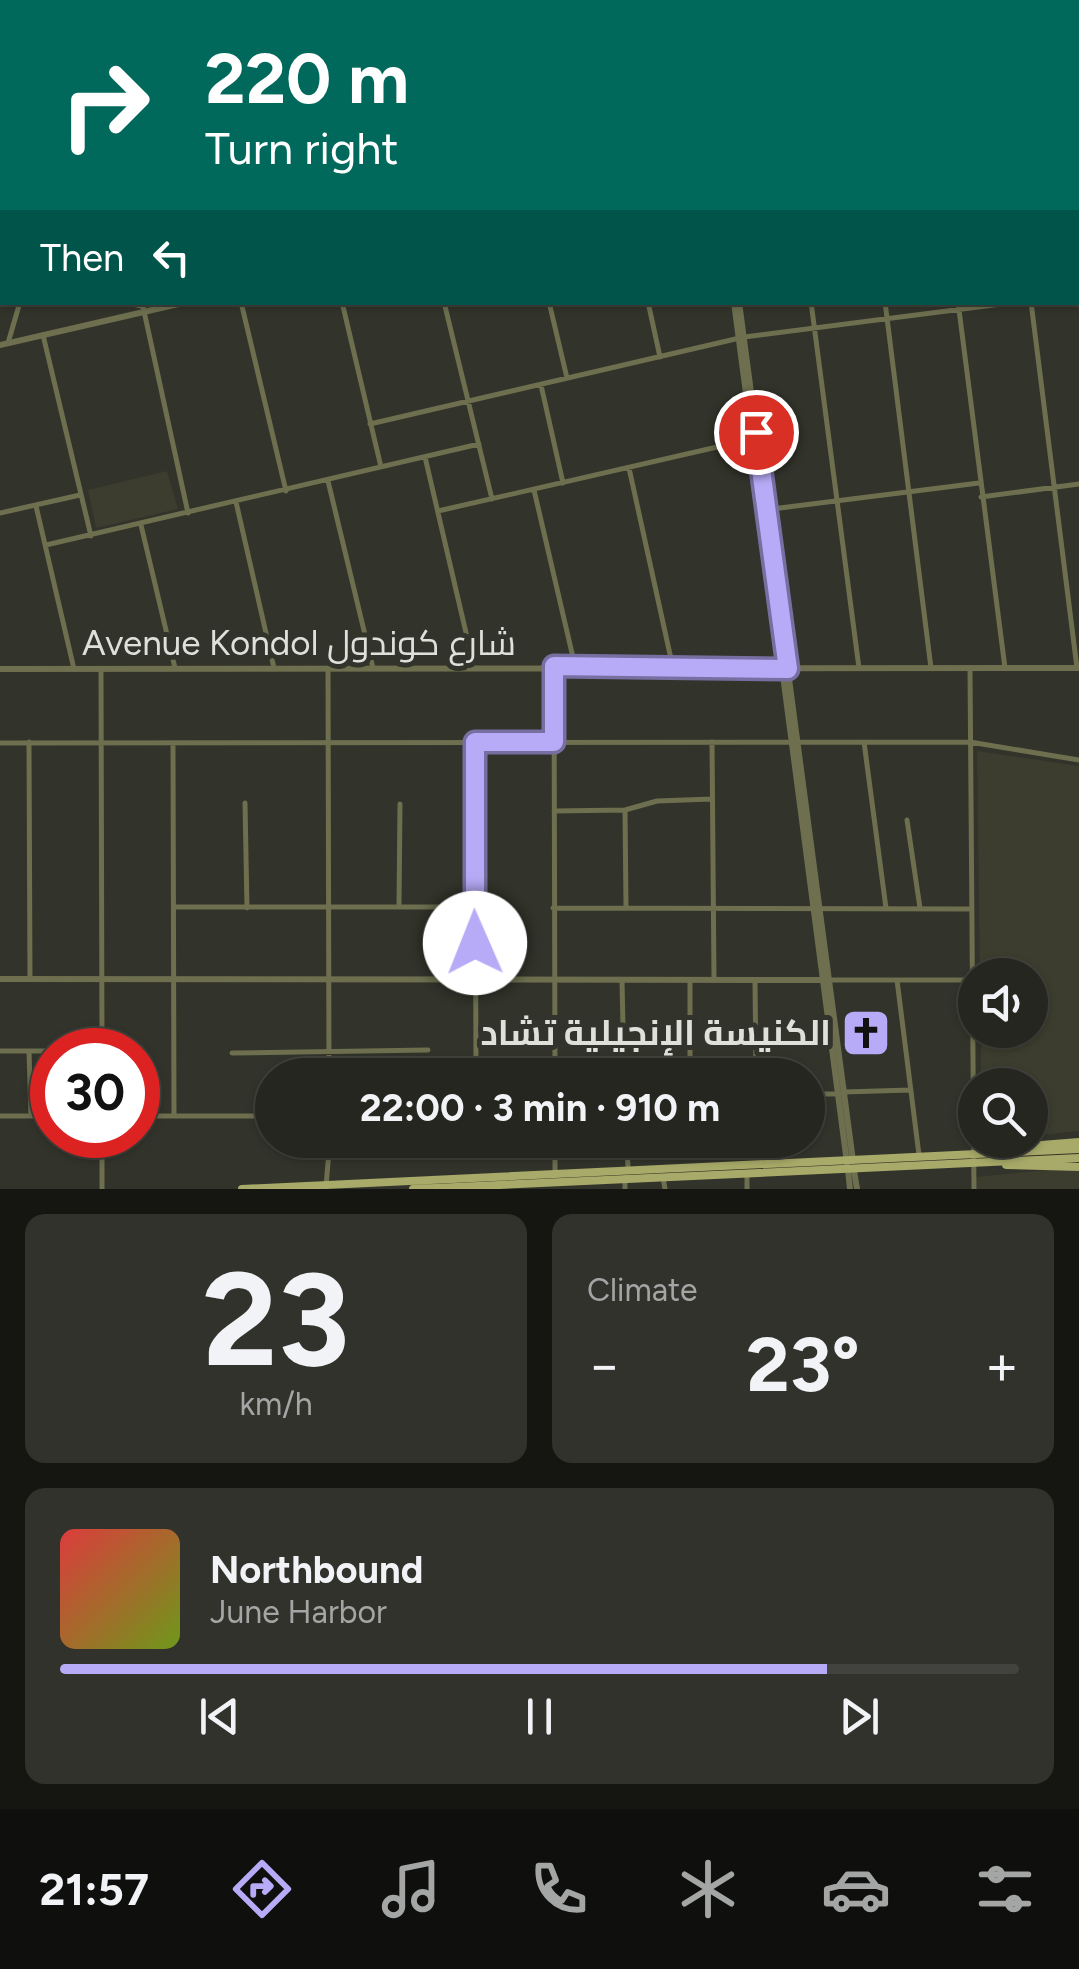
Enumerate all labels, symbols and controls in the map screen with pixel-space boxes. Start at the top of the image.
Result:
text: 220 m [205,36,409,121]
icon: right [40,40,170,170]
text: Turn right [205,121,398,175]
icon: left [144,230,199,285]
text: Then [40,235,124,281]
pin [714,390,799,475]
icon: arrive [729,405,784,460]
street label: Avenue Kondol شارع كوندول [82,622,516,666]
position arrow [423,891,527,995]
map controls [958,958,1048,1158]
button: sound [958,958,1048,1048]
church icon: الكنيسة الإنجيلية تشاد [840,1007,892,1059]
place label: الكنيسة الإنجيلية تشاد [480,1012,831,1056]
speed limit sign: 30 [30,1028,160,1158]
button: search [958,1068,1048,1158]
text: 22:00 · 3 min · 910 m [360,1085,720,1131]
text: 23 [202,1242,350,1398]
text: Climate [587,1271,698,1309]
text: 23° [746,1320,860,1410]
text: − [587,1332,621,1398]
text: + [985,1332,1019,1398]
text: km/h [239,1385,313,1423]
text: Northbound [210,1547,423,1593]
text: June Harbor [210,1593,387,1631]
icon: previous [192,1689,247,1744]
icon: pause [512,1689,567,1744]
icon: next [832,1689,887,1744]
icon: directions [227,1854,297,1924]
icon: music [376,1854,446,1924]
icon: phone [524,1854,594,1924]
icon: climate [673,1854,743,1924]
icon: car [821,1854,891,1924]
icon: filters [970,1854,1040,1924]
text: 21:57 [39,1862,149,1916]

